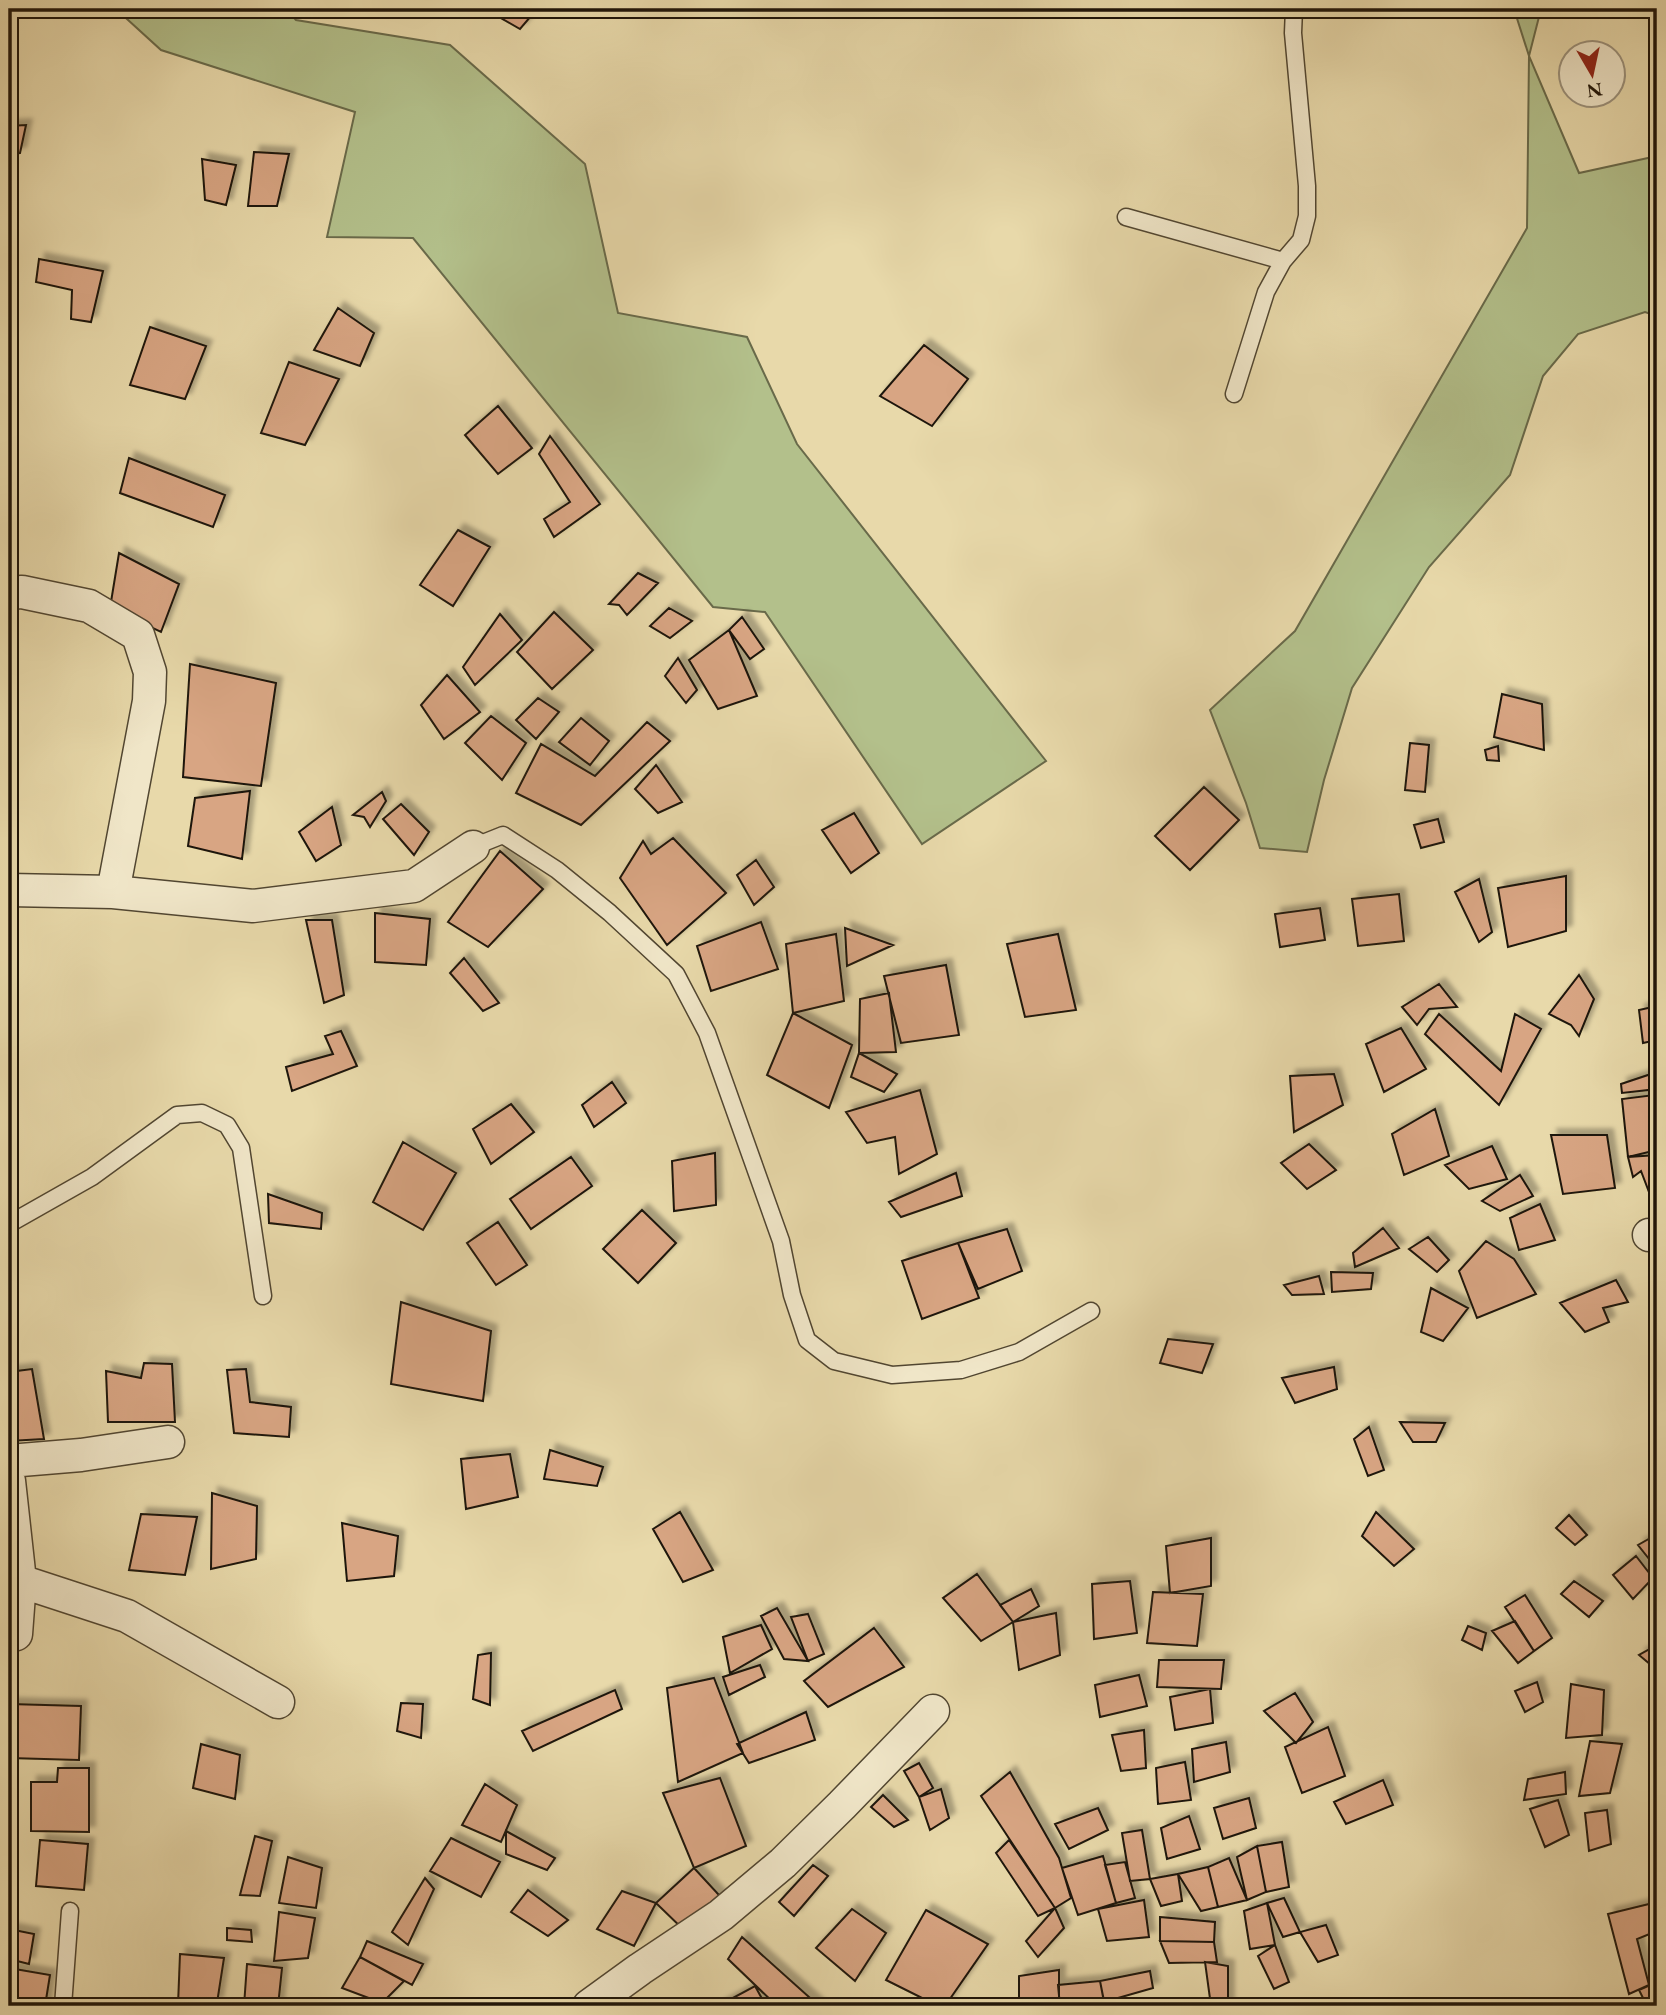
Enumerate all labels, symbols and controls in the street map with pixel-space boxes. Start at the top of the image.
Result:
north arrow [1558,38,1628,108]
text: N [1584,77,1604,104]

